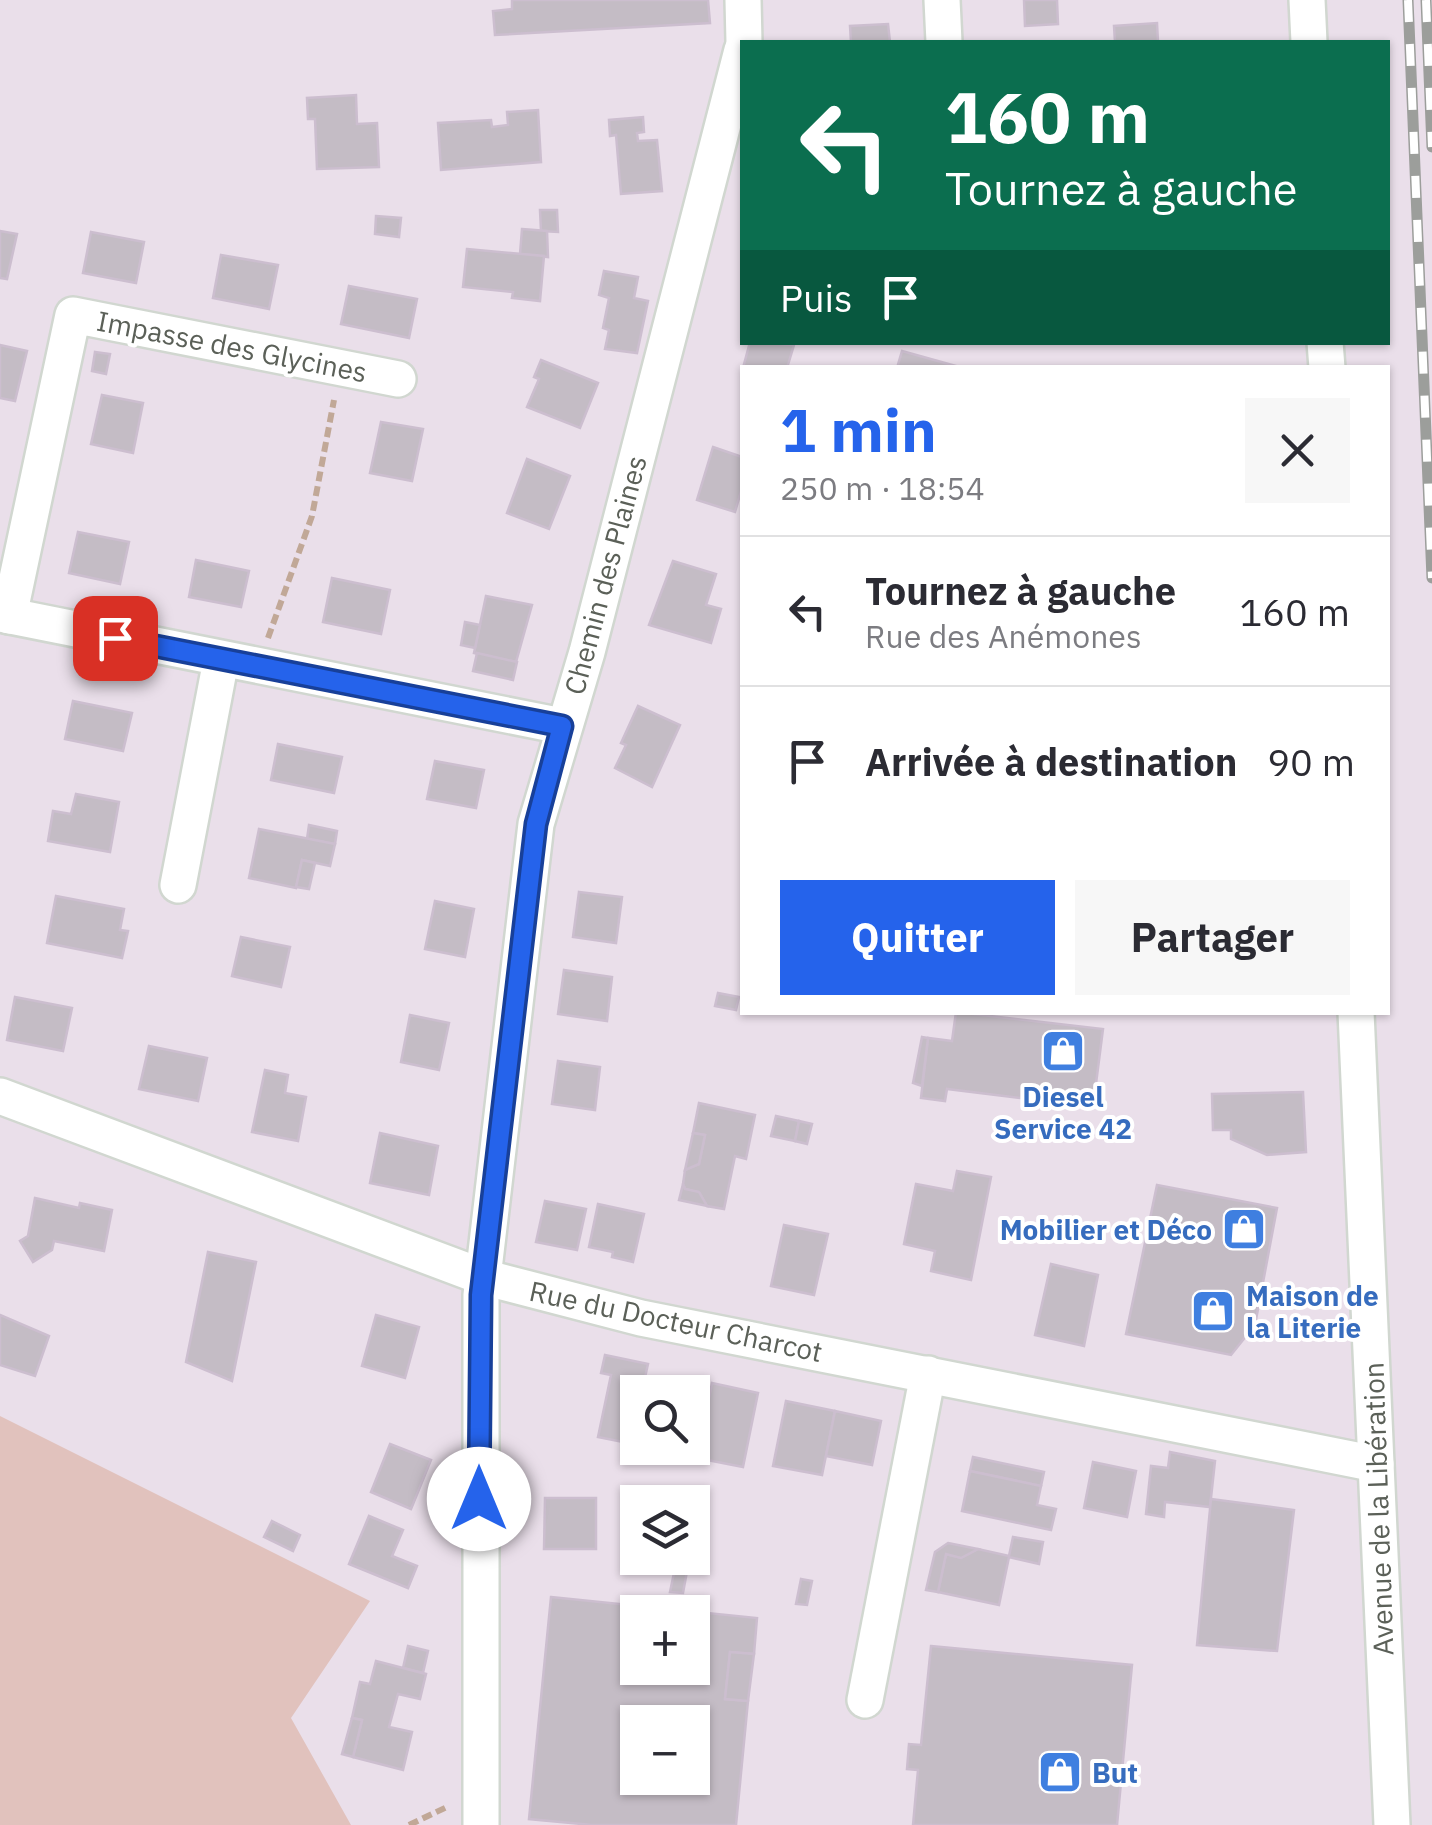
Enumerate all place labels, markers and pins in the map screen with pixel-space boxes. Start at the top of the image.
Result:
pin [73,596,158,681]
shop icon: Diesel Service 42 [1040,1028,1086,1074]
place label: Diesel Service 42 [994,1078,1132,1147]
shop icon: Mobilier et Déco [1221,1206,1267,1252]
place label: Mobilier et Déco [1000,1211,1212,1248]
place label: Maison de la Literie [1246,1277,1379,1346]
shop icon: Maison de la Literie [1190,1288,1236,1334]
shop icon: But [1037,1749,1083,1795]
place label: But [1092,1754,1138,1791]

